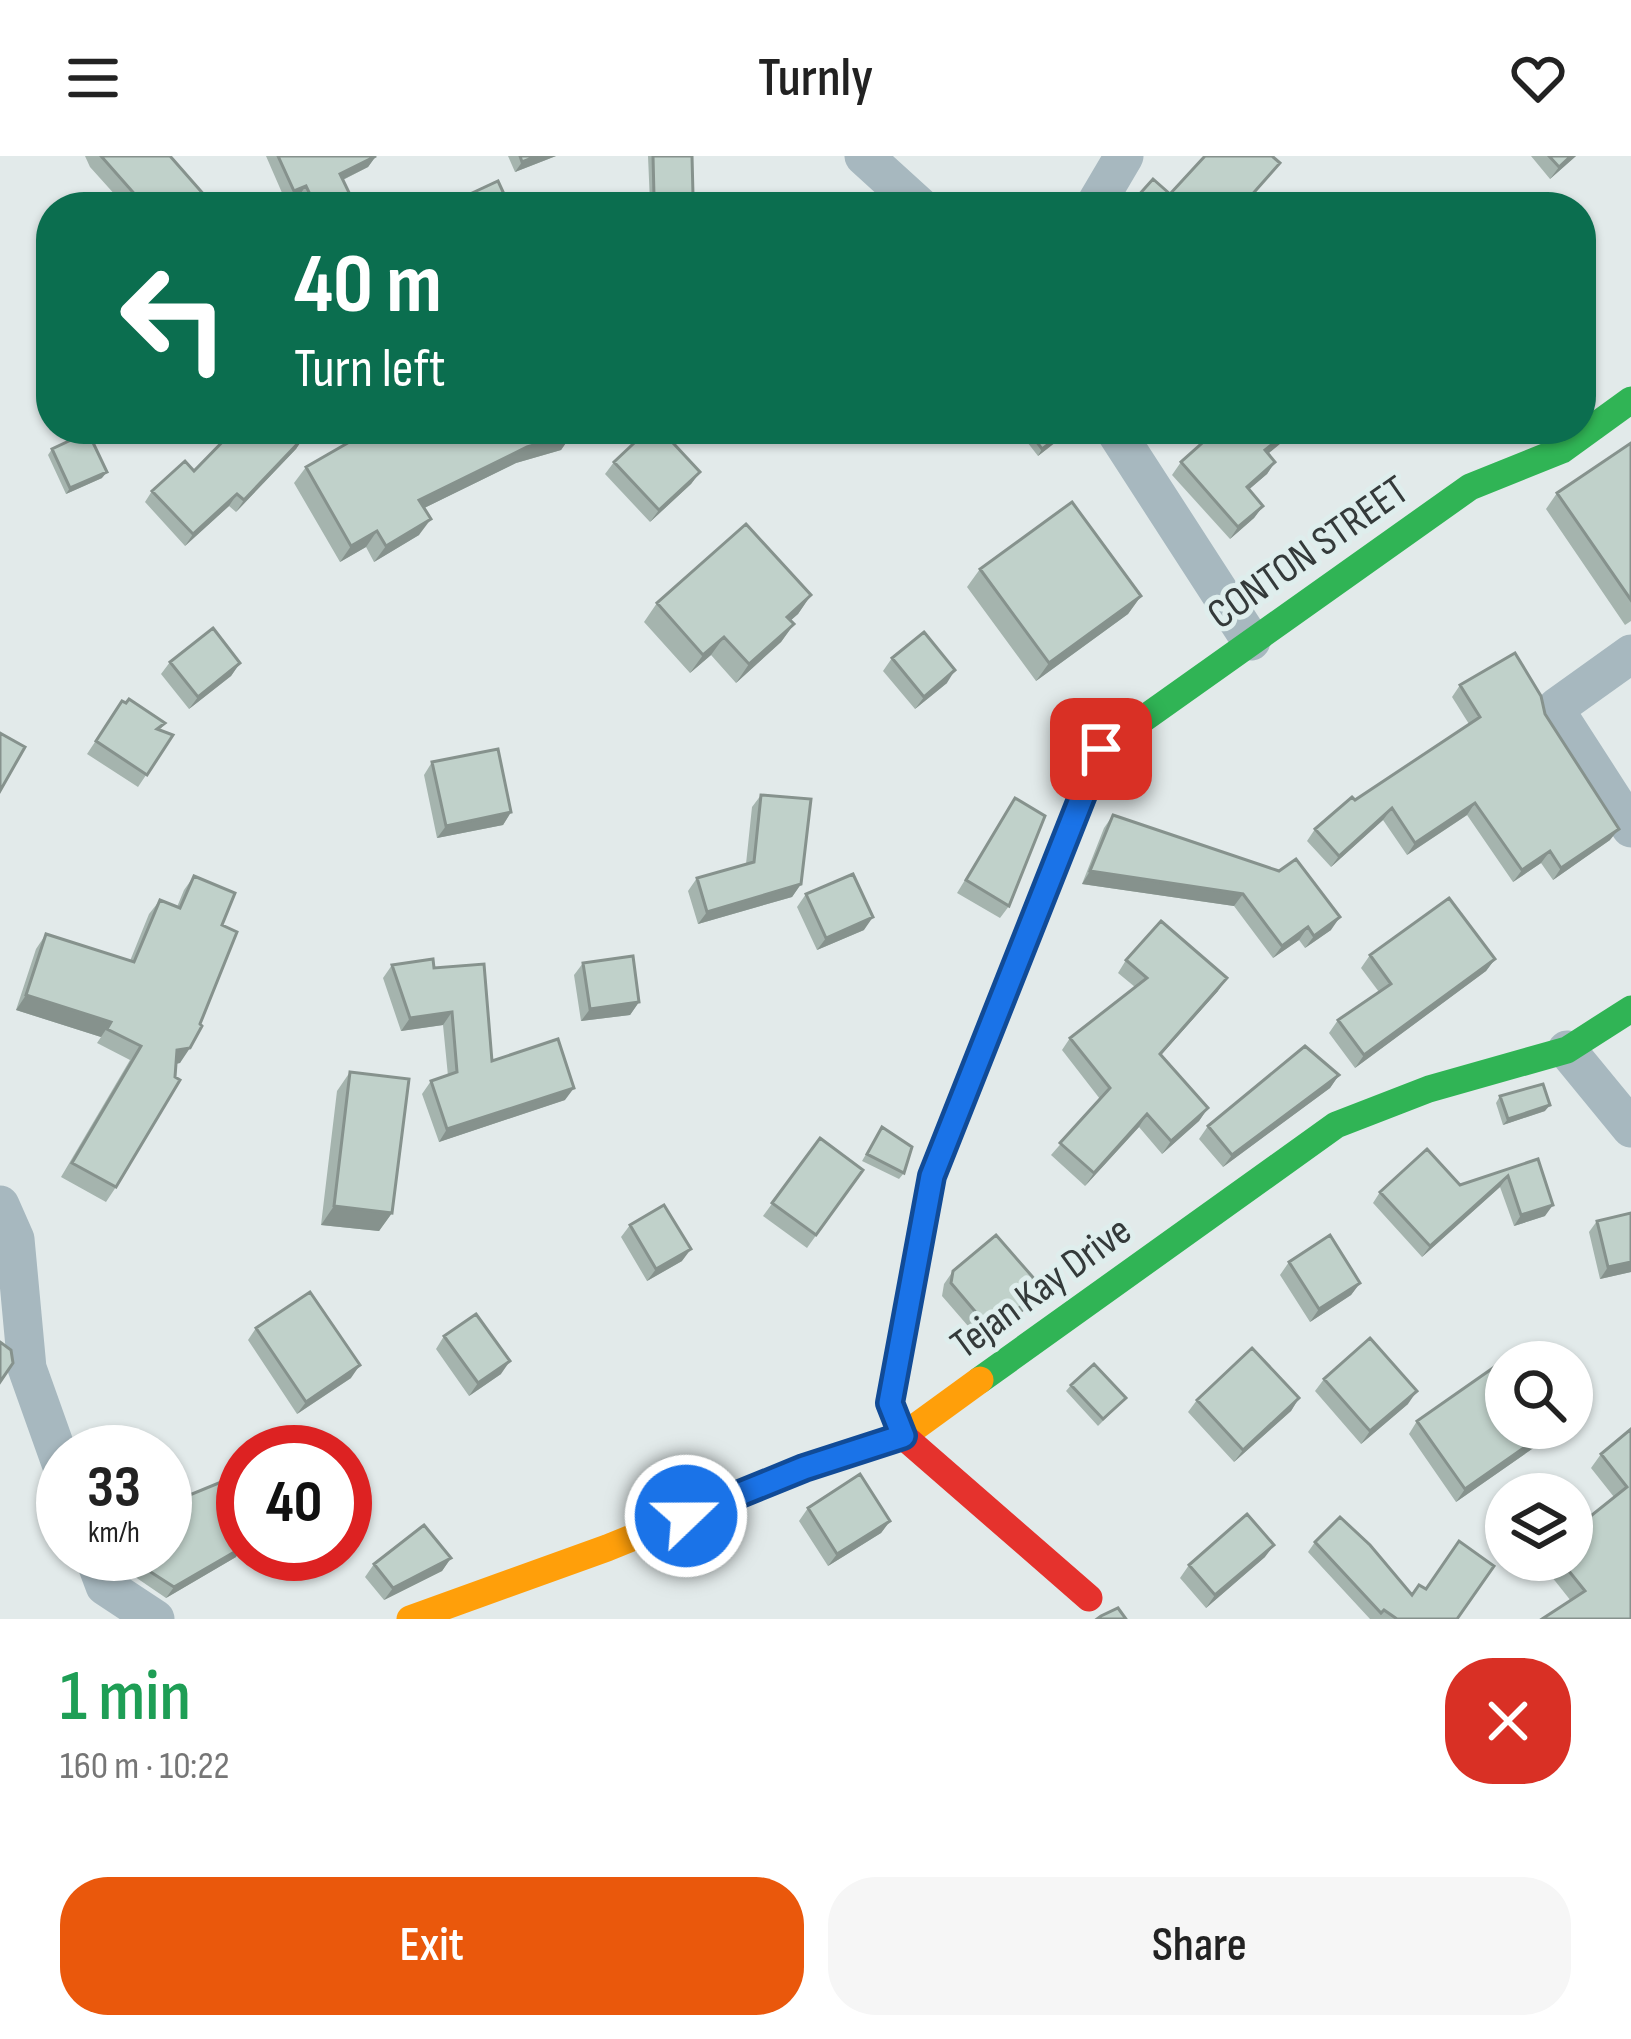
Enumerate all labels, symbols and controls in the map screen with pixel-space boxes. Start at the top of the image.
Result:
icon: menu [60,45,126,111]
icon: heart [1505,45,1571,111]
text: Turnly [758,46,873,111]
text: 40 m [294,235,442,336]
icon: left [96,240,252,396]
text: Turn left [294,337,446,402]
street label: CONTON STREET [1198,465,1419,641]
pin [1050,698,1152,800]
icon: arrive [1068,716,1134,782]
street label: Tejan Kay Drive [941,1206,1142,1370]
map controls [1485,1341,1593,1581]
button: search [1485,1341,1593,1449]
speed limit sign: 40 [216,1425,372,1581]
text: 33 [87,1452,141,1524]
position arrow [623,1453,749,1579]
button: layers [1485,1473,1593,1581]
text: km/h [88,1515,140,1551]
text: 1 min [60,1654,191,1741]
button: close [1445,1658,1571,1784]
text: 160 m · 10:22 [60,1743,230,1790]
button: Exit [60,1877,804,2015]
button: Share [828,1877,1571,2015]

